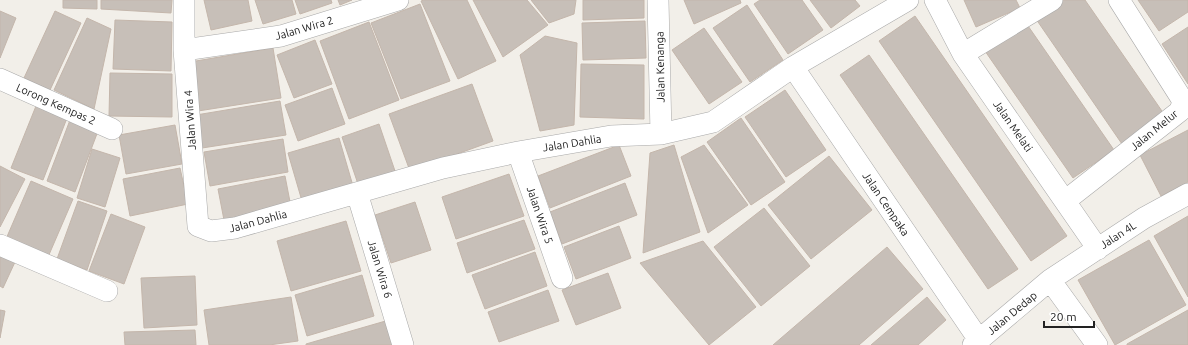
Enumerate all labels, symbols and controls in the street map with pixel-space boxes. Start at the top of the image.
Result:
street label: Jalan Wira 2 [273,14,335,42]
street label: Jalan Kenanga [653,31,667,103]
street label: Lorong Kempas 2 [15,81,97,127]
street label: Jalan Wira 4 [182,90,198,150]
street label: Jalan Melati [991,98,1035,154]
street label: Jalan Melur [1128,107,1181,153]
street label: Jalan Dahlia [542,132,602,154]
street label: Jalan Cempaka [860,170,912,238]
street label: Jalan Wira 5 [525,185,555,245]
street label: Jalan Dahlia [228,208,288,234]
street label: Jalan 4L [1098,219,1138,251]
street label: Jalan Wira 6 [365,239,395,299]
street label: Jalan Dedap [985,289,1039,337]
scale bar [1044,303,1094,329]
text: 20 m [1050,310,1077,323]

